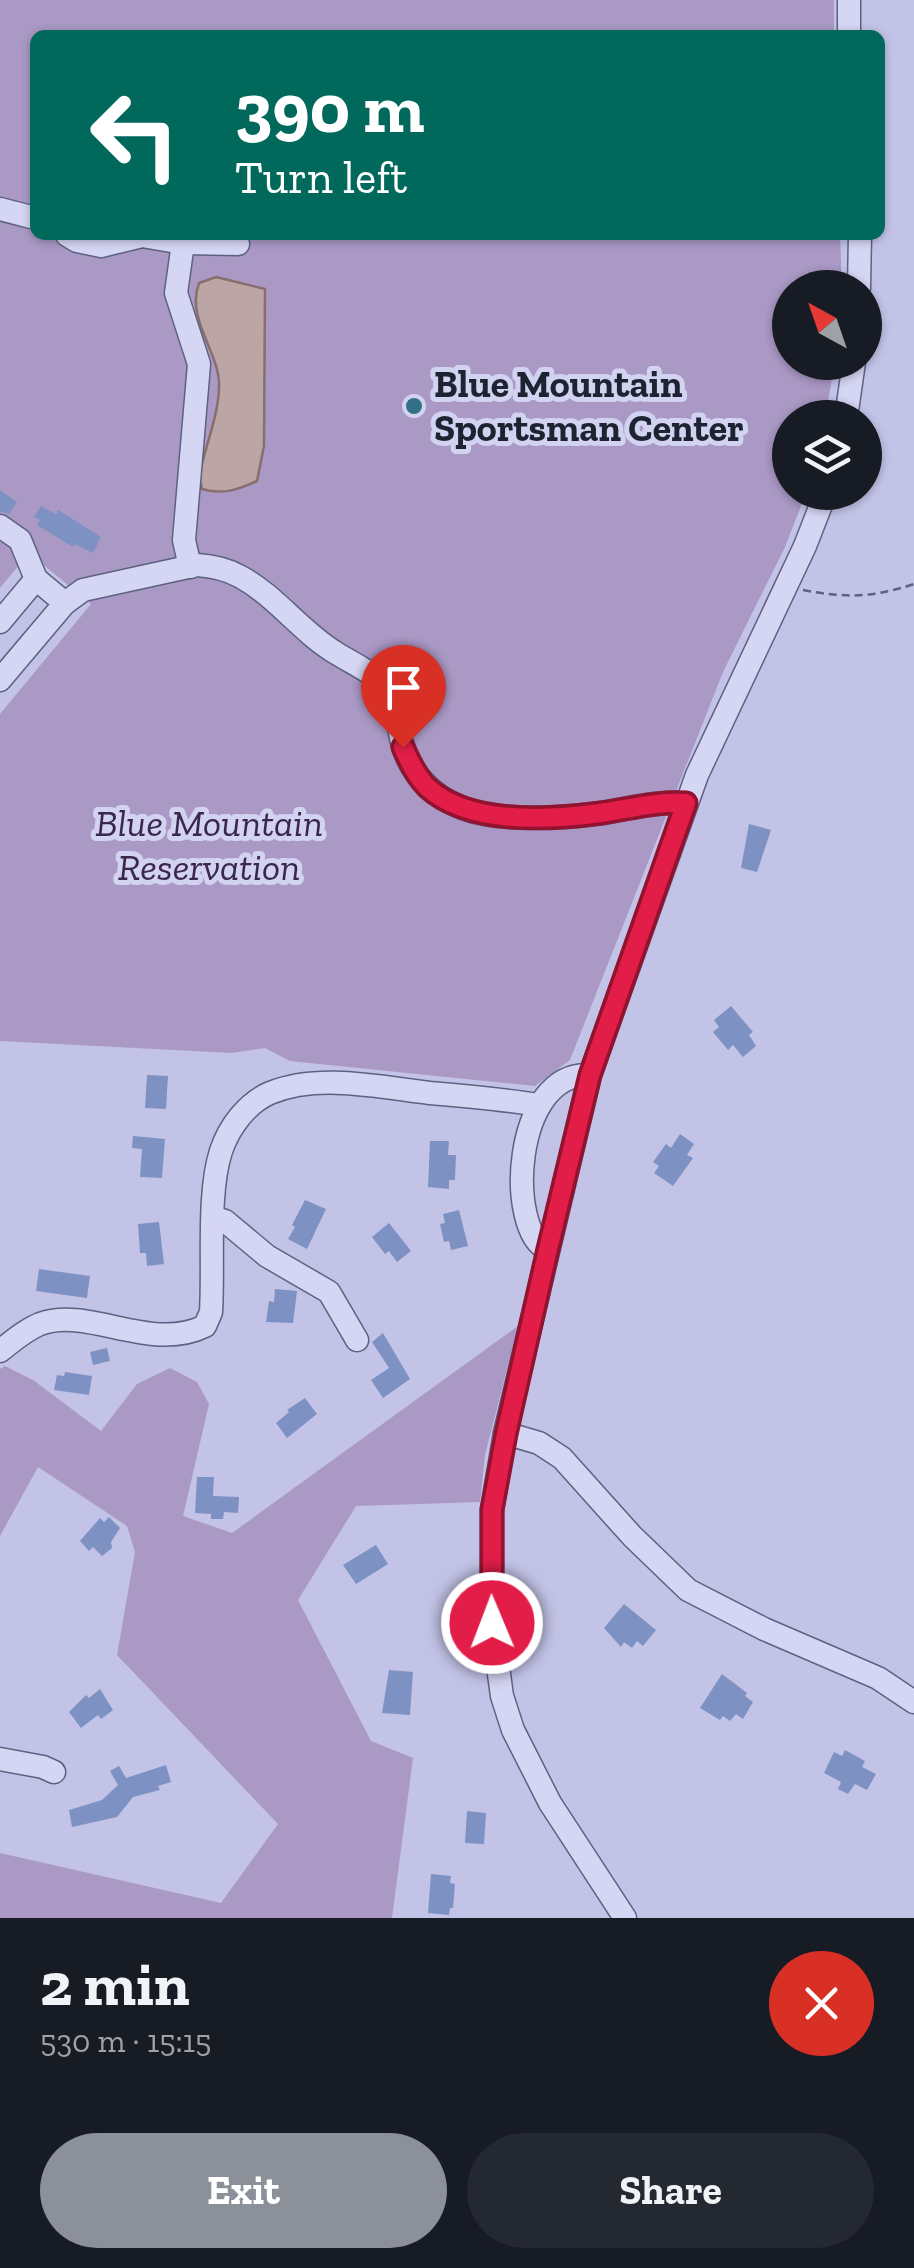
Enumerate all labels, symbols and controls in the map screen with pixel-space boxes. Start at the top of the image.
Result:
text: 390 m [235,66,425,150]
icon: left [70,70,200,200]
text: Turn left [235,151,407,205]
north arrow [772,270,882,380]
map controls [772,270,882,510]
place label: Blue Mountain Sportsman Center [434,361,744,451]
marker: Blue Mountain Sportsman Center [403,395,425,417]
button: layers [772,400,882,510]
pin [361,645,446,748]
icon: arrive [376,660,431,715]
park label: Blue Mountain Reservation [95,800,323,890]
position arrow [440,1571,544,1675]
text: 2 min [40,1948,190,2020]
button: close [769,1951,874,2056]
text: 530 m · 15:15 [40,2022,211,2060]
button: Exit [40,2133,447,2248]
button: Share [467,2133,874,2248]

